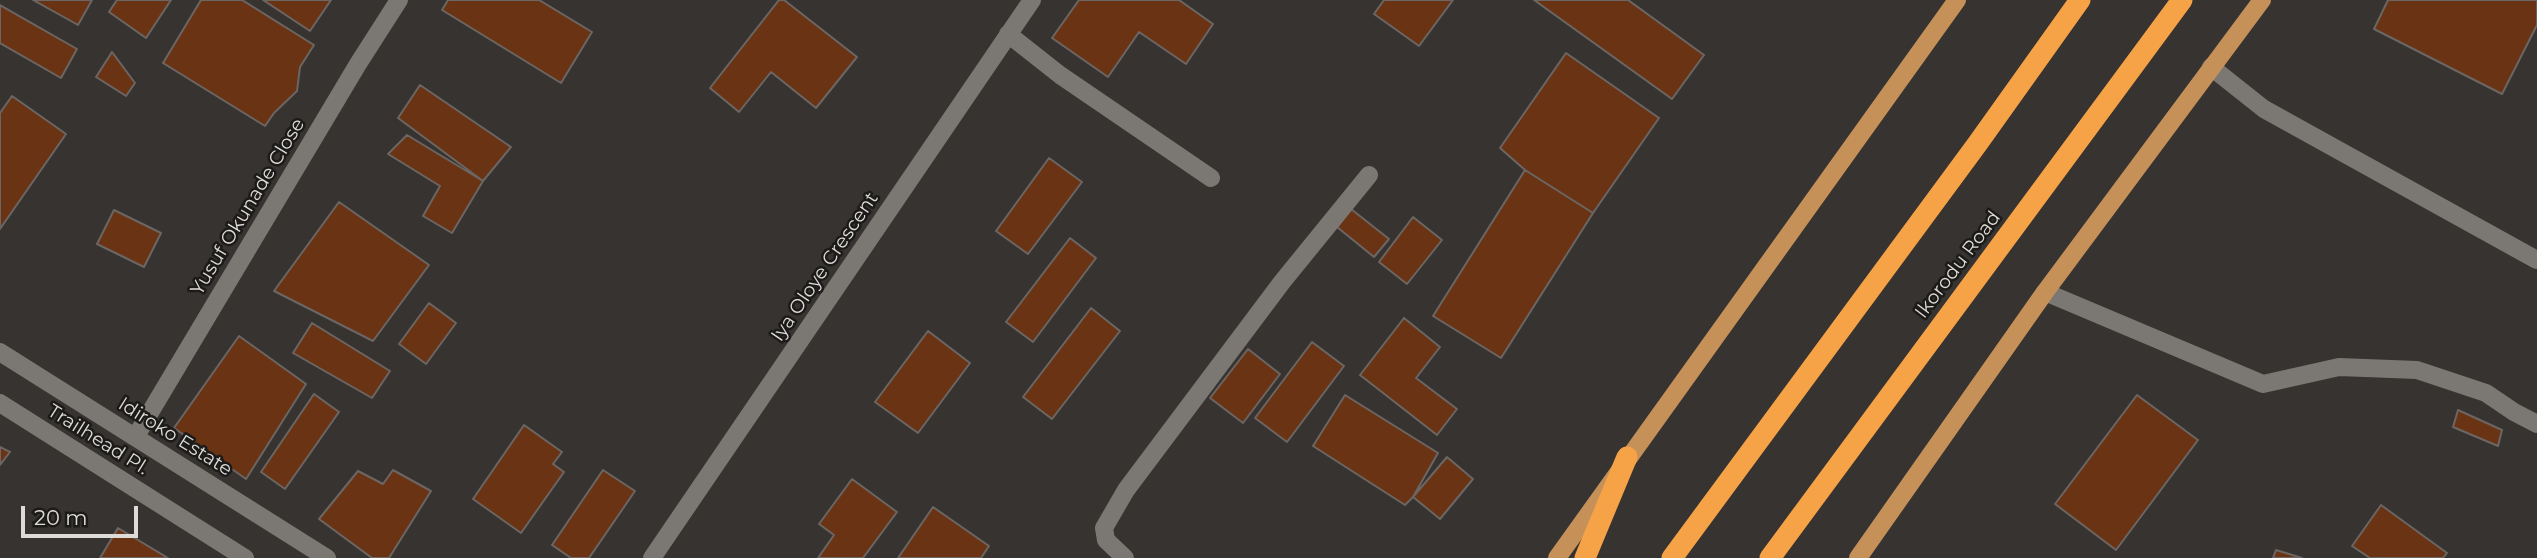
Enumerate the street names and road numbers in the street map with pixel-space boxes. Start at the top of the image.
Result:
street label: Yusuf Okunade Close [186,114,310,300]
street label: Iya Oloye Crescent [767,188,883,346]
street label: Ikorodu Road [1910,207,2006,323]
street label: Idiroko Estate [114,393,236,481]
street label: Trailhead Pl. [43,400,153,480]

